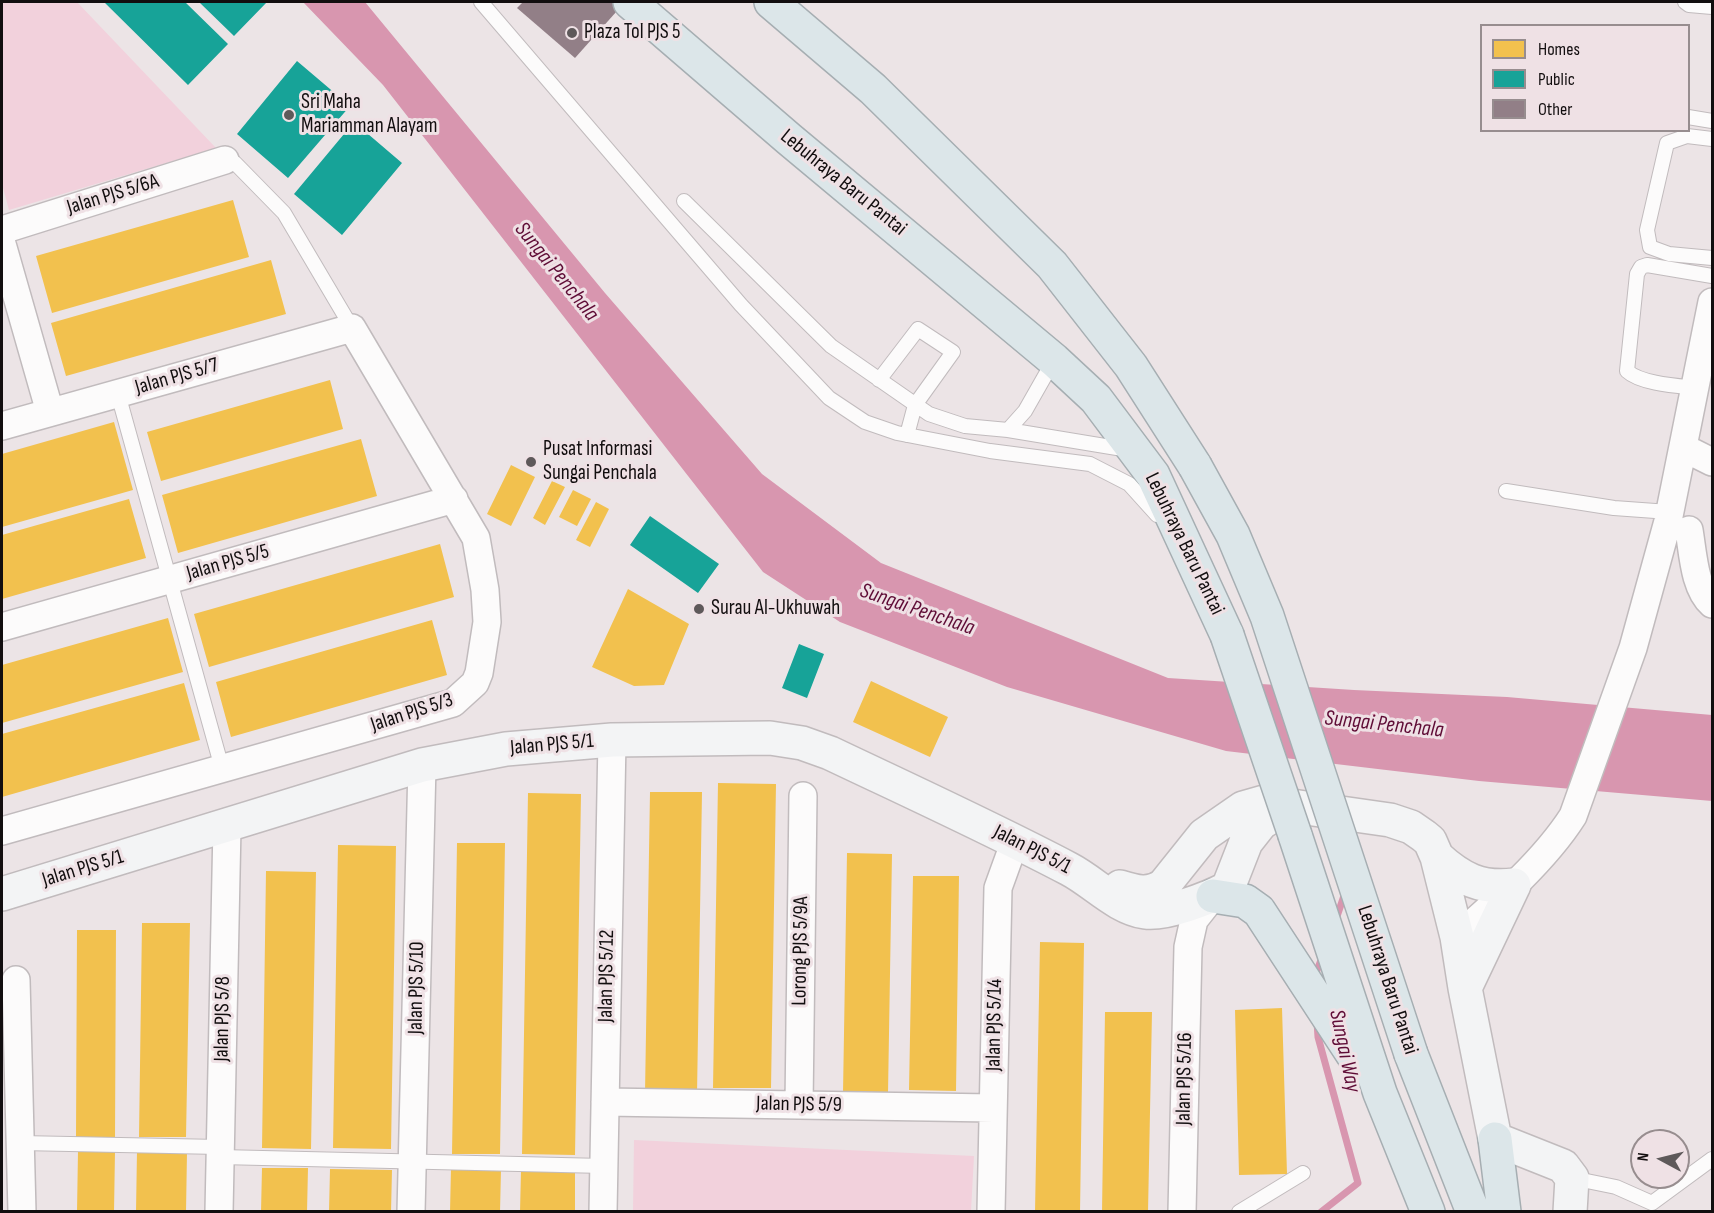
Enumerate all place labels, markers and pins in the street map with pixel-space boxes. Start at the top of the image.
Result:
place label: Plaza Tol PJS 5 [584,20,680,46]
marker: Plaza Tol PJS 5 [565,26,579,40]
place label: Sri Maha Mariamman Alayam [301,90,437,140]
marker: Sri Maha Mariamman Alayam [282,108,296,122]
place label: Pusat Informasi Sungai Penchala [543,437,657,487]
marker: Pusat Informasi Sungai Penchala [524,455,538,469]
place label: Surau Al-Ukhuwah [711,596,840,622]
marker: Surau Al-Ukhuwah [692,602,706,616]

